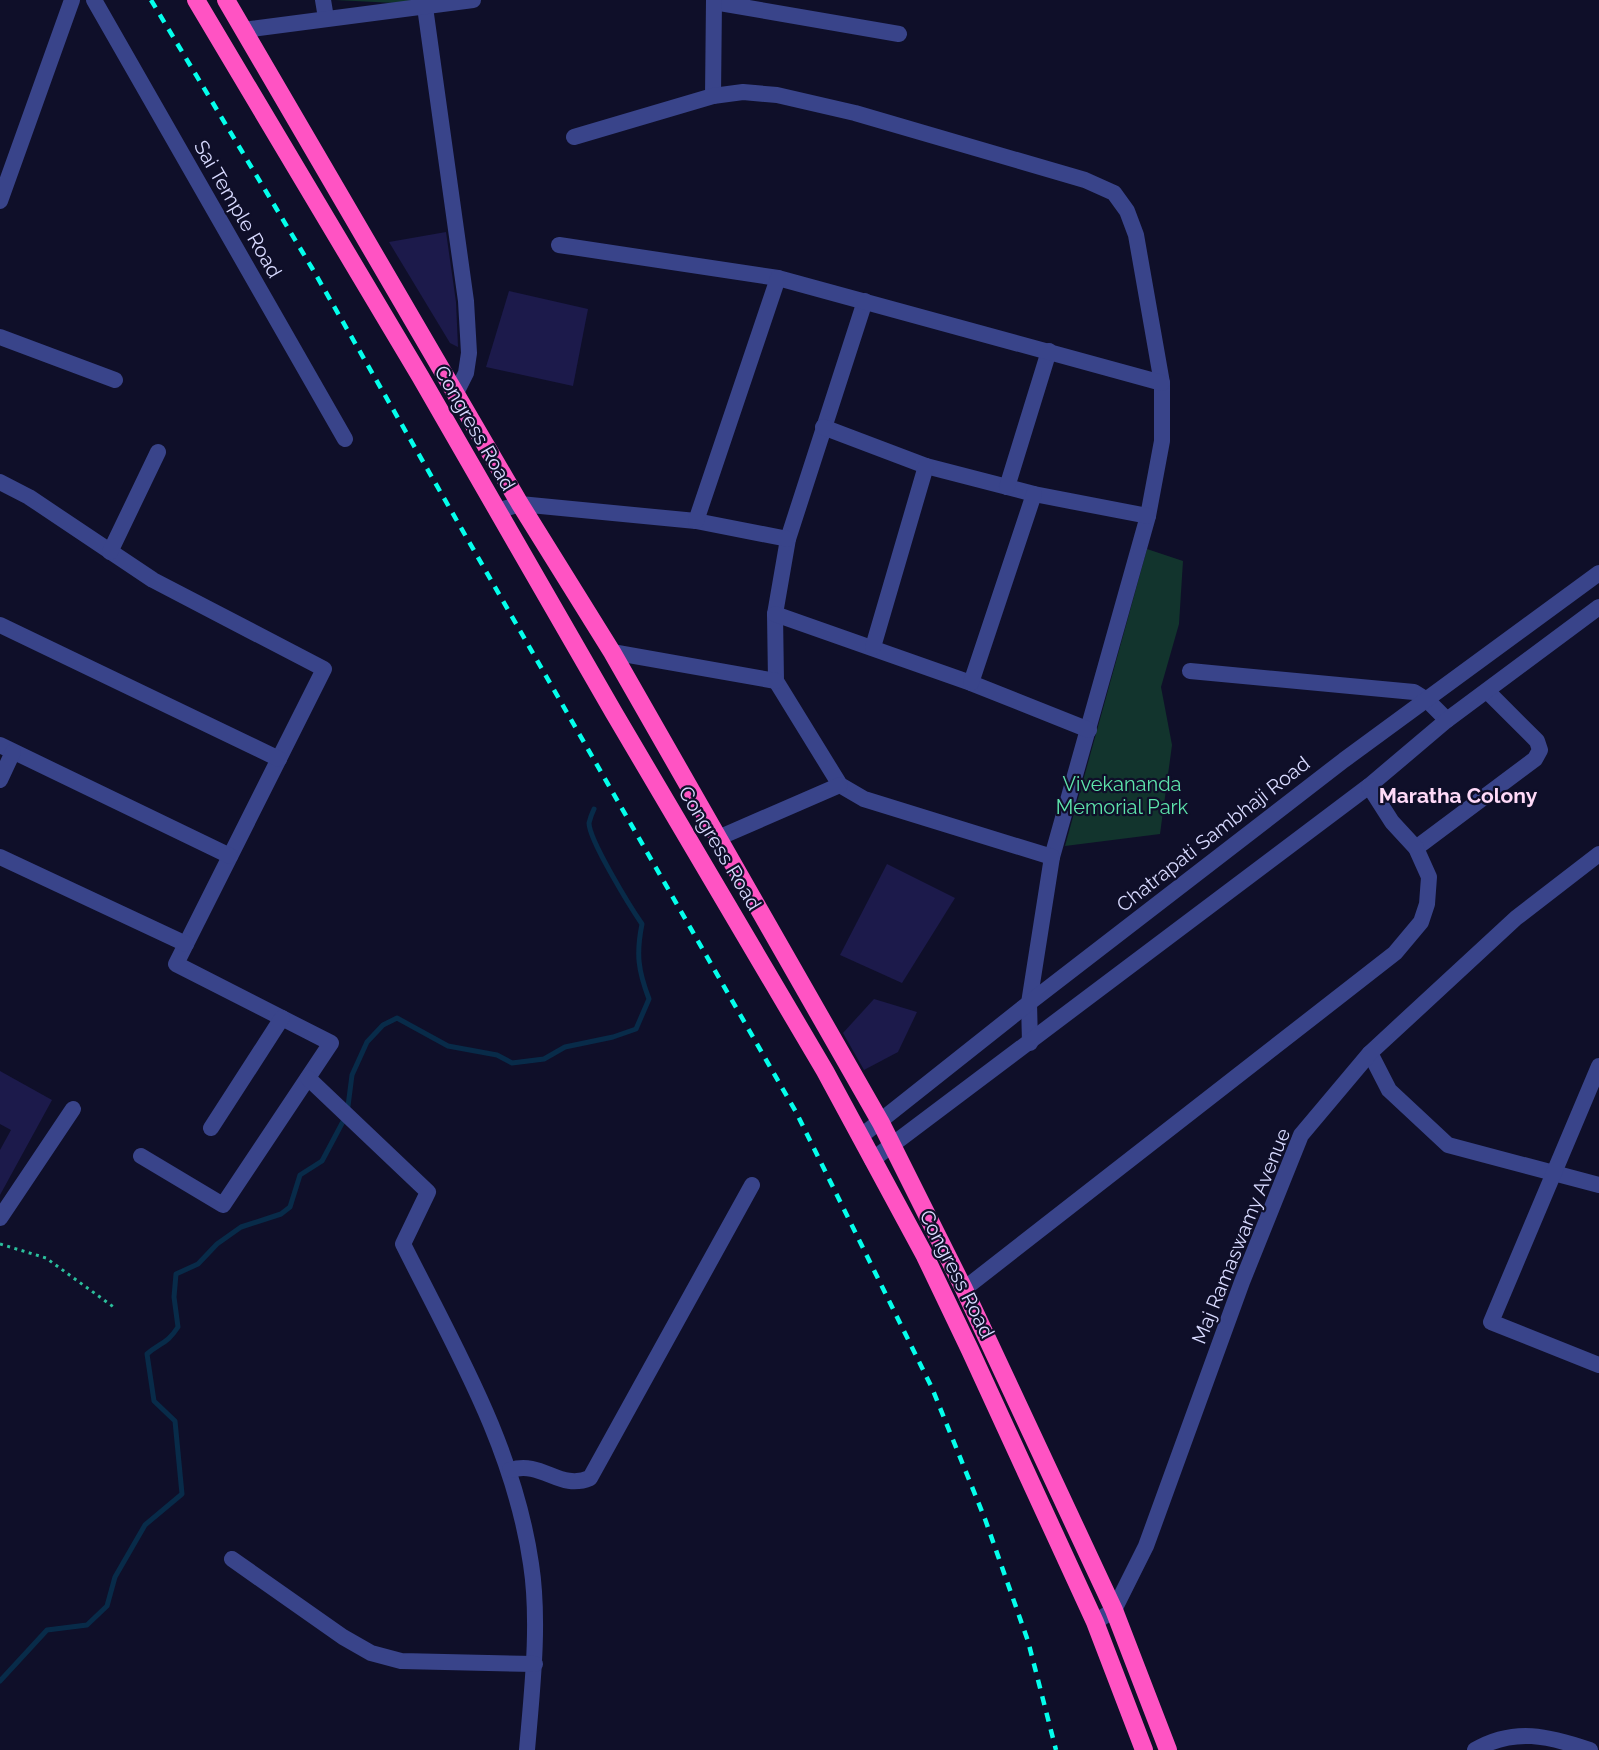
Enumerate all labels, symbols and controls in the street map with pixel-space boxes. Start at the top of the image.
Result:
street label: Sai Temple Road [189,136,287,282]
street label: Congress Road [429,361,521,495]
street label: Chatrapati Sambhaji Road [1112,751,1314,917]
park label: Vivekananda Memorial Park [1056,772,1189,819]
street label: Congress Road [674,782,766,914]
district label: Maratha Colony [1379,783,1538,808]
street label: Maj Ramaswamy Avenue [1187,1124,1295,1347]
street label: Congress Road [914,1206,1000,1342]

